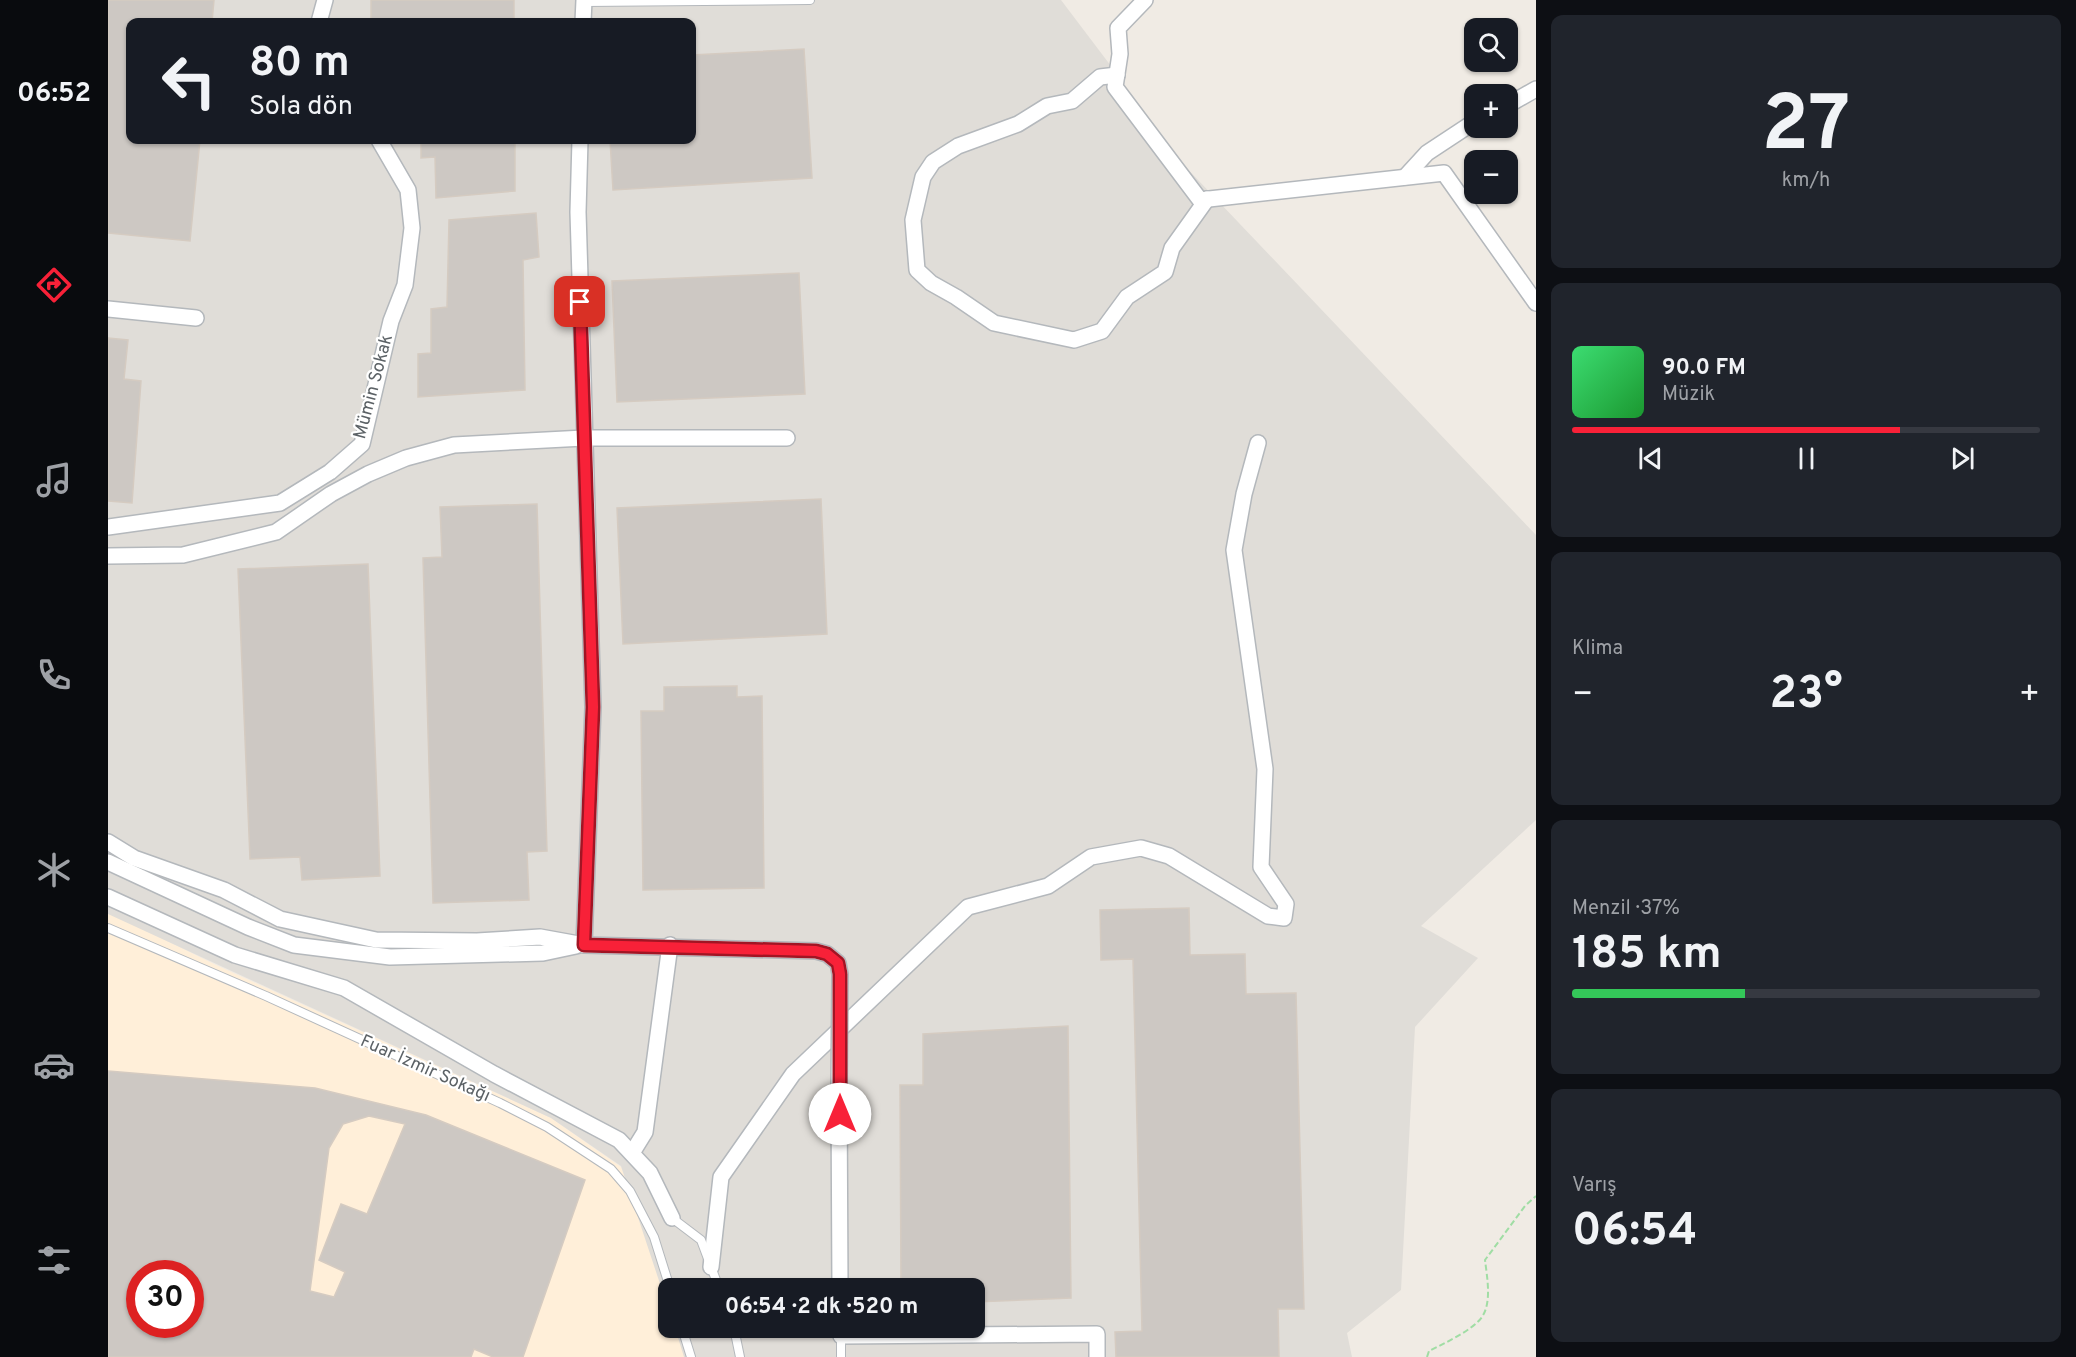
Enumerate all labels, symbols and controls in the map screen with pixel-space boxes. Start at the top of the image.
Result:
map controls [1464,18,1518,204]
button: search [1464,18,1518,72]
text: 80 m [249,38,350,91]
icon: left [150,42,228,120]
text: 06:52 [17,77,91,111]
text: 27 [1762,79,1850,178]
button: + [1464,84,1518,138]
text: Sola dön [249,90,353,124]
button: − [1464,150,1518,204]
text: km/h [1782,168,1830,194]
icon: directions [33,264,75,306]
pin [554,276,605,327]
icon: arrive [563,285,596,318]
street label: Mümin Sokak [349,332,399,442]
text: 90.0 FM [1662,355,1746,382]
text: Müzik [1662,382,1715,408]
icon: previous [1634,442,1667,475]
icon: pause [1790,442,1823,475]
icon: next [1946,442,1979,475]
icon: music [33,459,75,501]
text: Klima [1572,636,1623,662]
icon: phone [33,654,75,696]
text: 23° [1769,667,1843,724]
text: − [1572,675,1593,717]
text: + [2019,675,2040,717]
icon: climate [33,849,75,891]
text: Menzil · 37% [1572,896,1680,922]
text: 185 km [1572,927,1722,984]
street label: Fuar İzmir Sokağı [356,1028,494,1108]
icon: car [33,1044,75,1086]
position arrow [808,1082,872,1146]
text: Varış [1572,1173,1617,1199]
text: 06:54 [1572,1204,1697,1261]
icon: filters [33,1239,75,1281]
speed limit sign: 30 [126,1260,204,1338]
text: 06:54 · 2 dk · 520 m [725,1294,918,1321]

